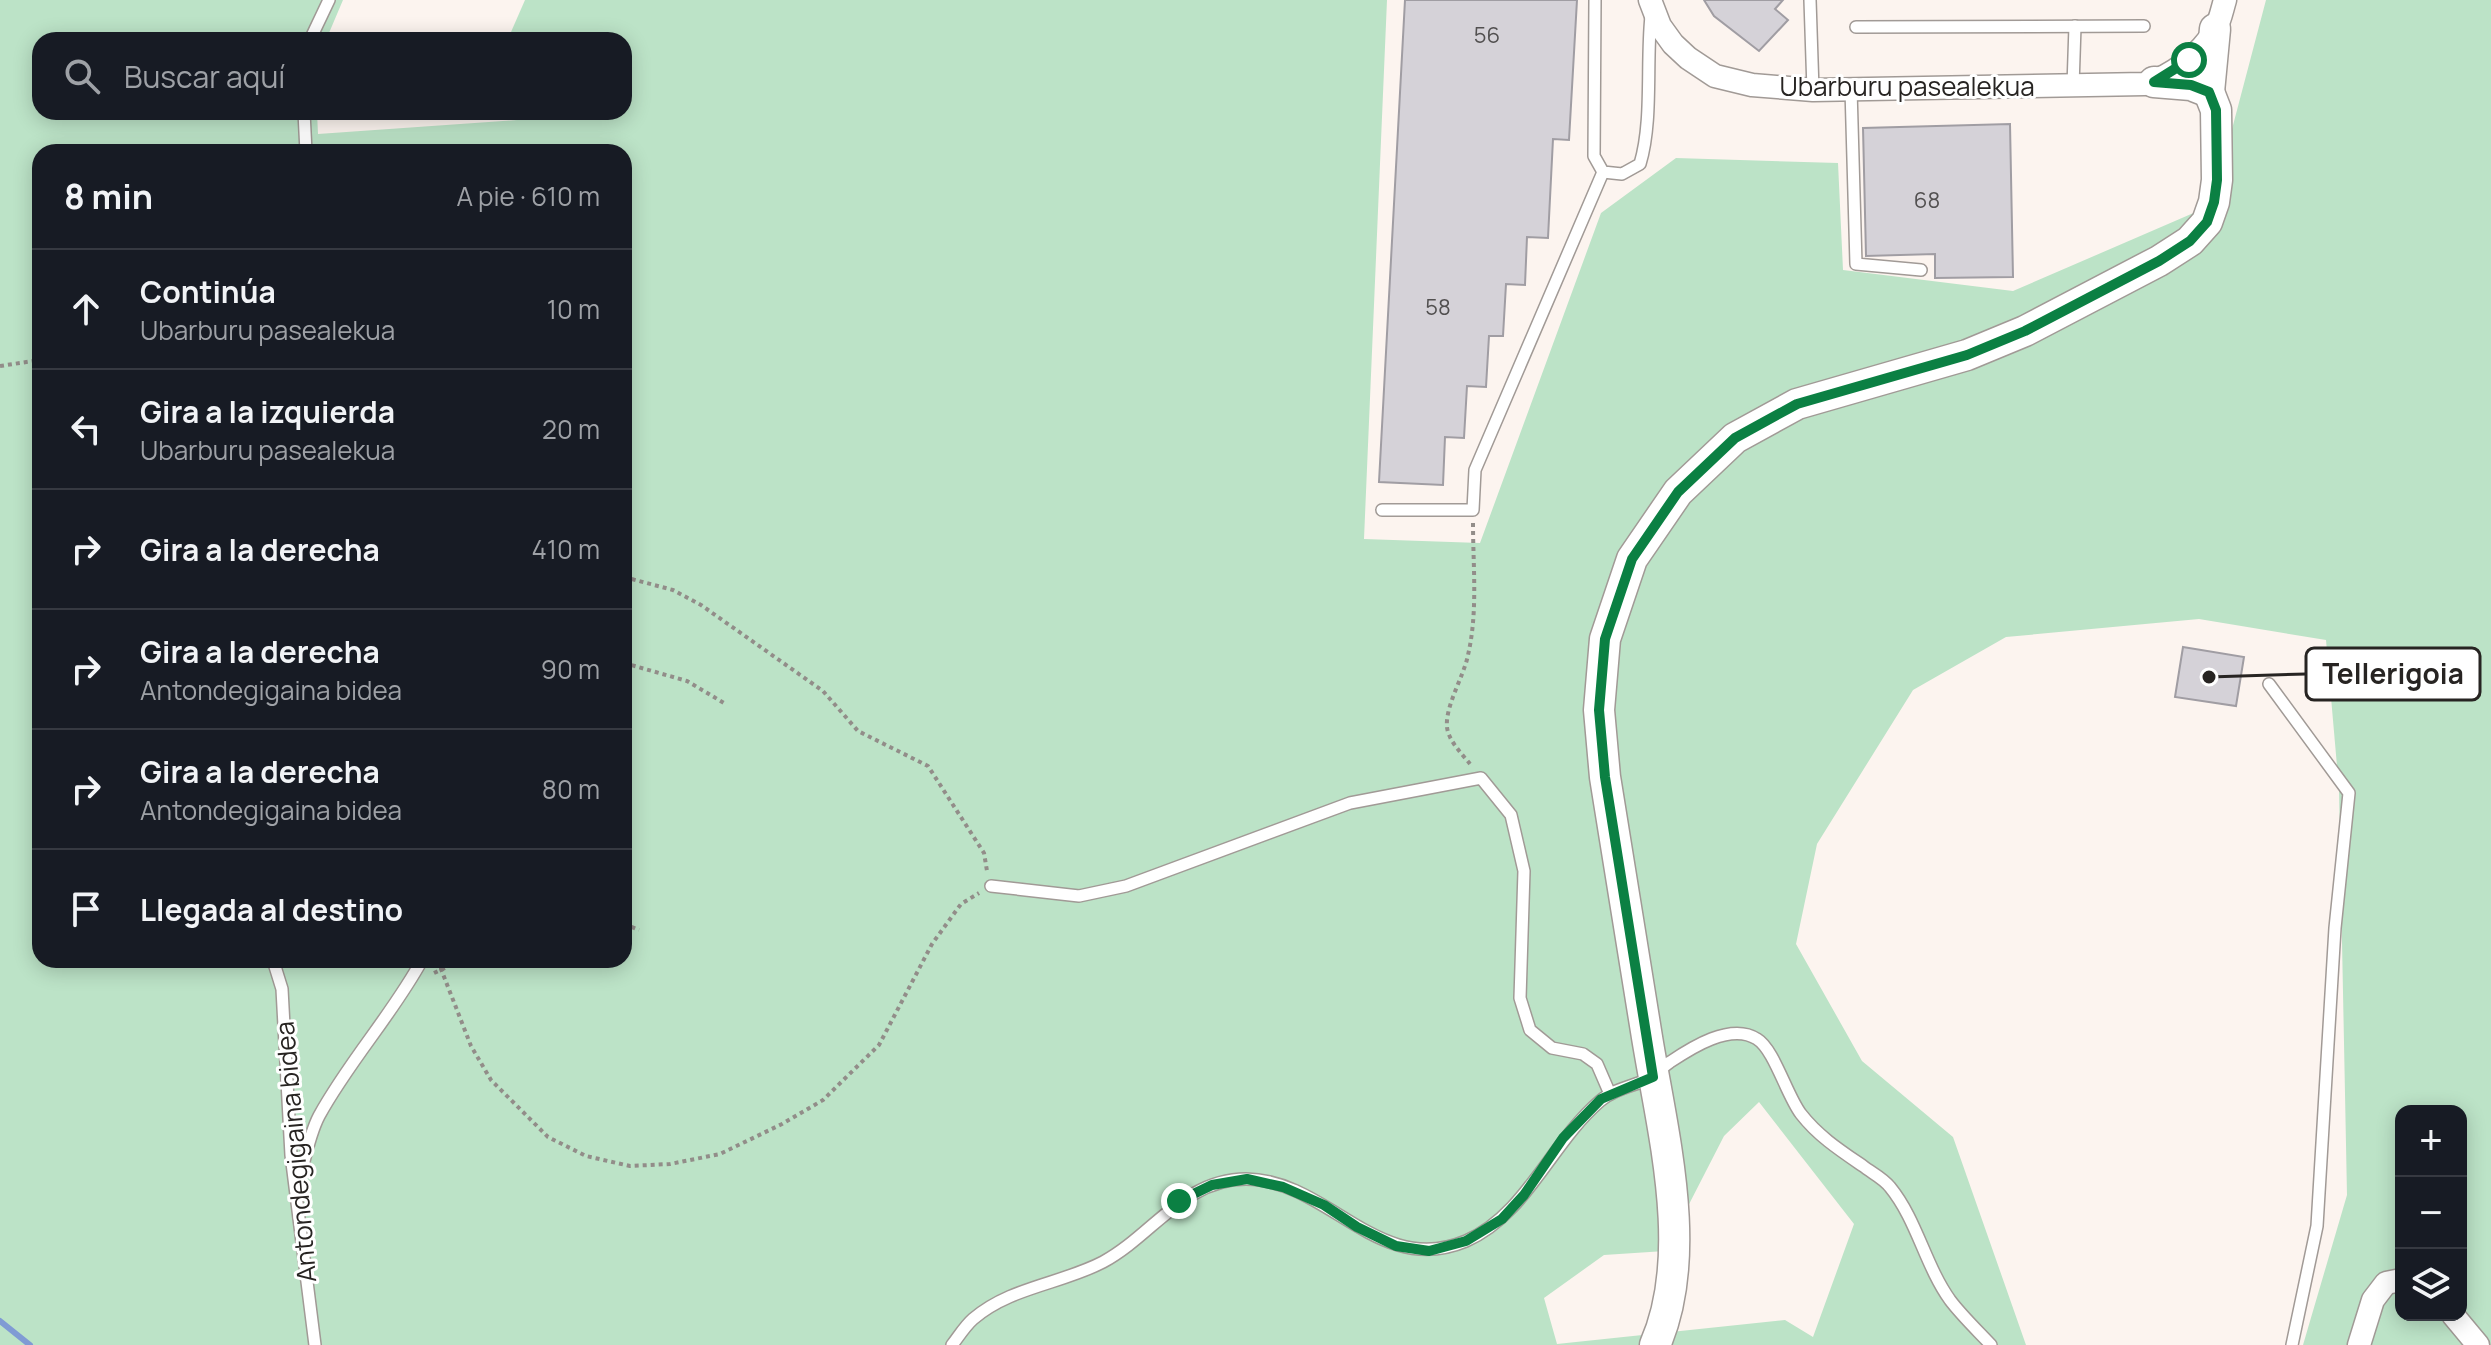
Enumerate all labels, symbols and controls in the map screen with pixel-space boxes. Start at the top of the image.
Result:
house number: 56 [1474,20,1500,50]
search box [32,32,632,120]
route start [2171,42,2207,78]
icon: search [60,54,104,98]
text: Buscar aquí [124,56,285,97]
street label: Ubarburu pasealekua [1779,68,2035,104]
text: 8 min [64,173,153,219]
text: A pie · 610 m [456,178,600,214]
house number: 68 [1914,185,1940,215]
text: Continúa [140,271,276,312]
icon: ahead [64,287,108,331]
text: 10 m [547,291,600,327]
house number: 58 [1425,292,1451,322]
text: Ubarburu pasealekua [140,312,395,348]
text: Gira a la izquierda [140,391,395,432]
icon: left [64,407,108,451]
text: 20 m [542,411,600,447]
text: Ubarburu pasealekua [140,432,395,468]
icon: right [64,527,108,571]
text: Gira a la derecha [140,529,380,570]
text: 410 m [531,531,600,567]
text: Gira a la derecha [140,631,380,672]
icon: right [64,647,108,691]
callout: Tellerigoia [2306,648,2480,700]
text: 90 m [541,651,600,687]
text: Tellerigoia [2322,654,2464,692]
text: Antondegigaina bidea [140,672,402,708]
text: Gira a la derecha [140,751,380,792]
icon: right [64,767,108,811]
text: 80 m [542,771,600,807]
text: Antondegigaina bidea [140,792,402,828]
icon: arrive [64,887,108,931]
text: Llegada al destino [140,889,403,930]
street label: Antondegigaina bidea [266,1020,324,1284]
map controls [2395,1105,2467,1321]
button: + [2395,1105,2467,1177]
button: − [2395,1177,2467,1249]
route end [1161,1183,1197,1219]
button: layers [2395,1249,2467,1321]

